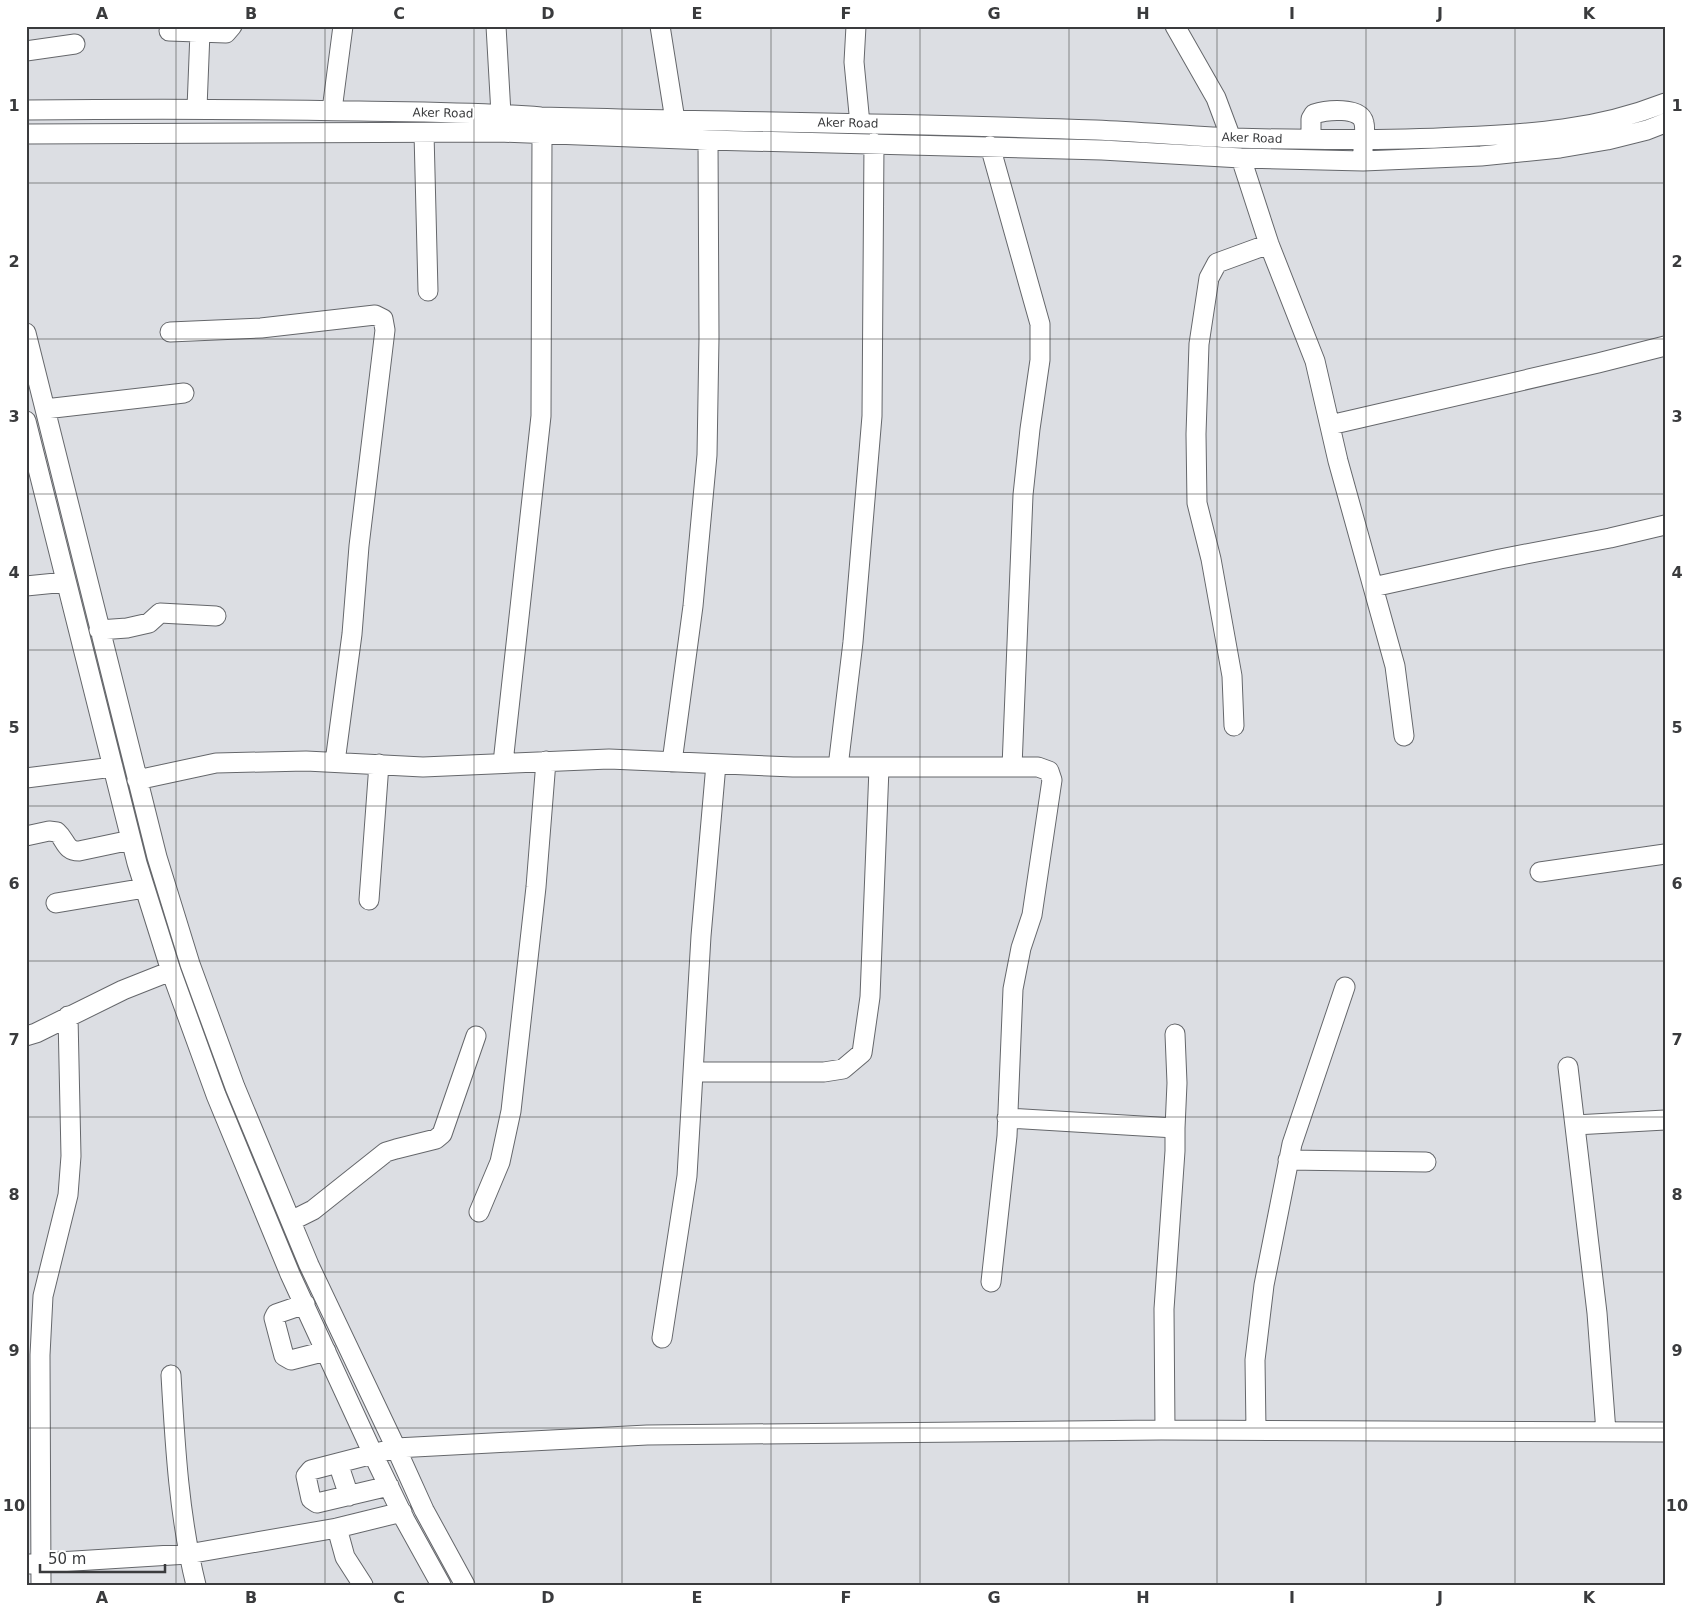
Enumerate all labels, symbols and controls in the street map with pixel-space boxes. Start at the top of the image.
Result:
text: A [96,4,109,23]
text: B [245,4,257,23]
text: C [393,4,405,23]
text: D [541,4,555,23]
text: E [692,4,702,23]
text: F [841,4,851,23]
text: G [987,4,1001,23]
text: H [1136,4,1150,23]
text: I [1289,4,1295,23]
text: J [1436,4,1443,23]
text: K [1583,4,1596,23]
text: 1 [8,96,20,115]
text: 1 [1671,96,1683,115]
street label: Aker Road [412,105,474,121]
street label: Aker Road [817,115,879,131]
street label: Aker Road [1221,130,1283,146]
text: 2 [8,252,20,271]
text: 2 [1671,252,1683,271]
text: 3 [8,407,20,426]
text: 3 [1671,407,1683,426]
text: 4 [8,563,20,582]
text: 4 [1671,563,1683,582]
text: 5 [8,718,20,737]
text: 5 [1671,718,1683,737]
text: 6 [8,874,20,893]
text: 6 [1671,874,1683,893]
text: 7 [8,1030,20,1049]
text: 7 [1671,1030,1683,1049]
text: 8 [8,1185,20,1204]
text: 8 [1671,1185,1683,1204]
text: 9 [8,1341,20,1360]
text: 9 [1671,1341,1683,1360]
text: 10 [3,1496,25,1515]
text: 10 [1666,1496,1688,1515]
scale bar [40,1541,165,1573]
text: 50 m [48,1550,86,1568]
text: A [96,1588,109,1607]
text: B [245,1588,257,1607]
text: C [393,1588,405,1607]
text: D [541,1588,555,1607]
text: E [692,1588,702,1607]
text: F [841,1588,851,1607]
text: G [987,1588,1001,1607]
text: H [1136,1588,1150,1607]
text: I [1289,1588,1295,1607]
text: J [1436,1588,1443,1607]
text: K [1583,1588,1596,1607]

